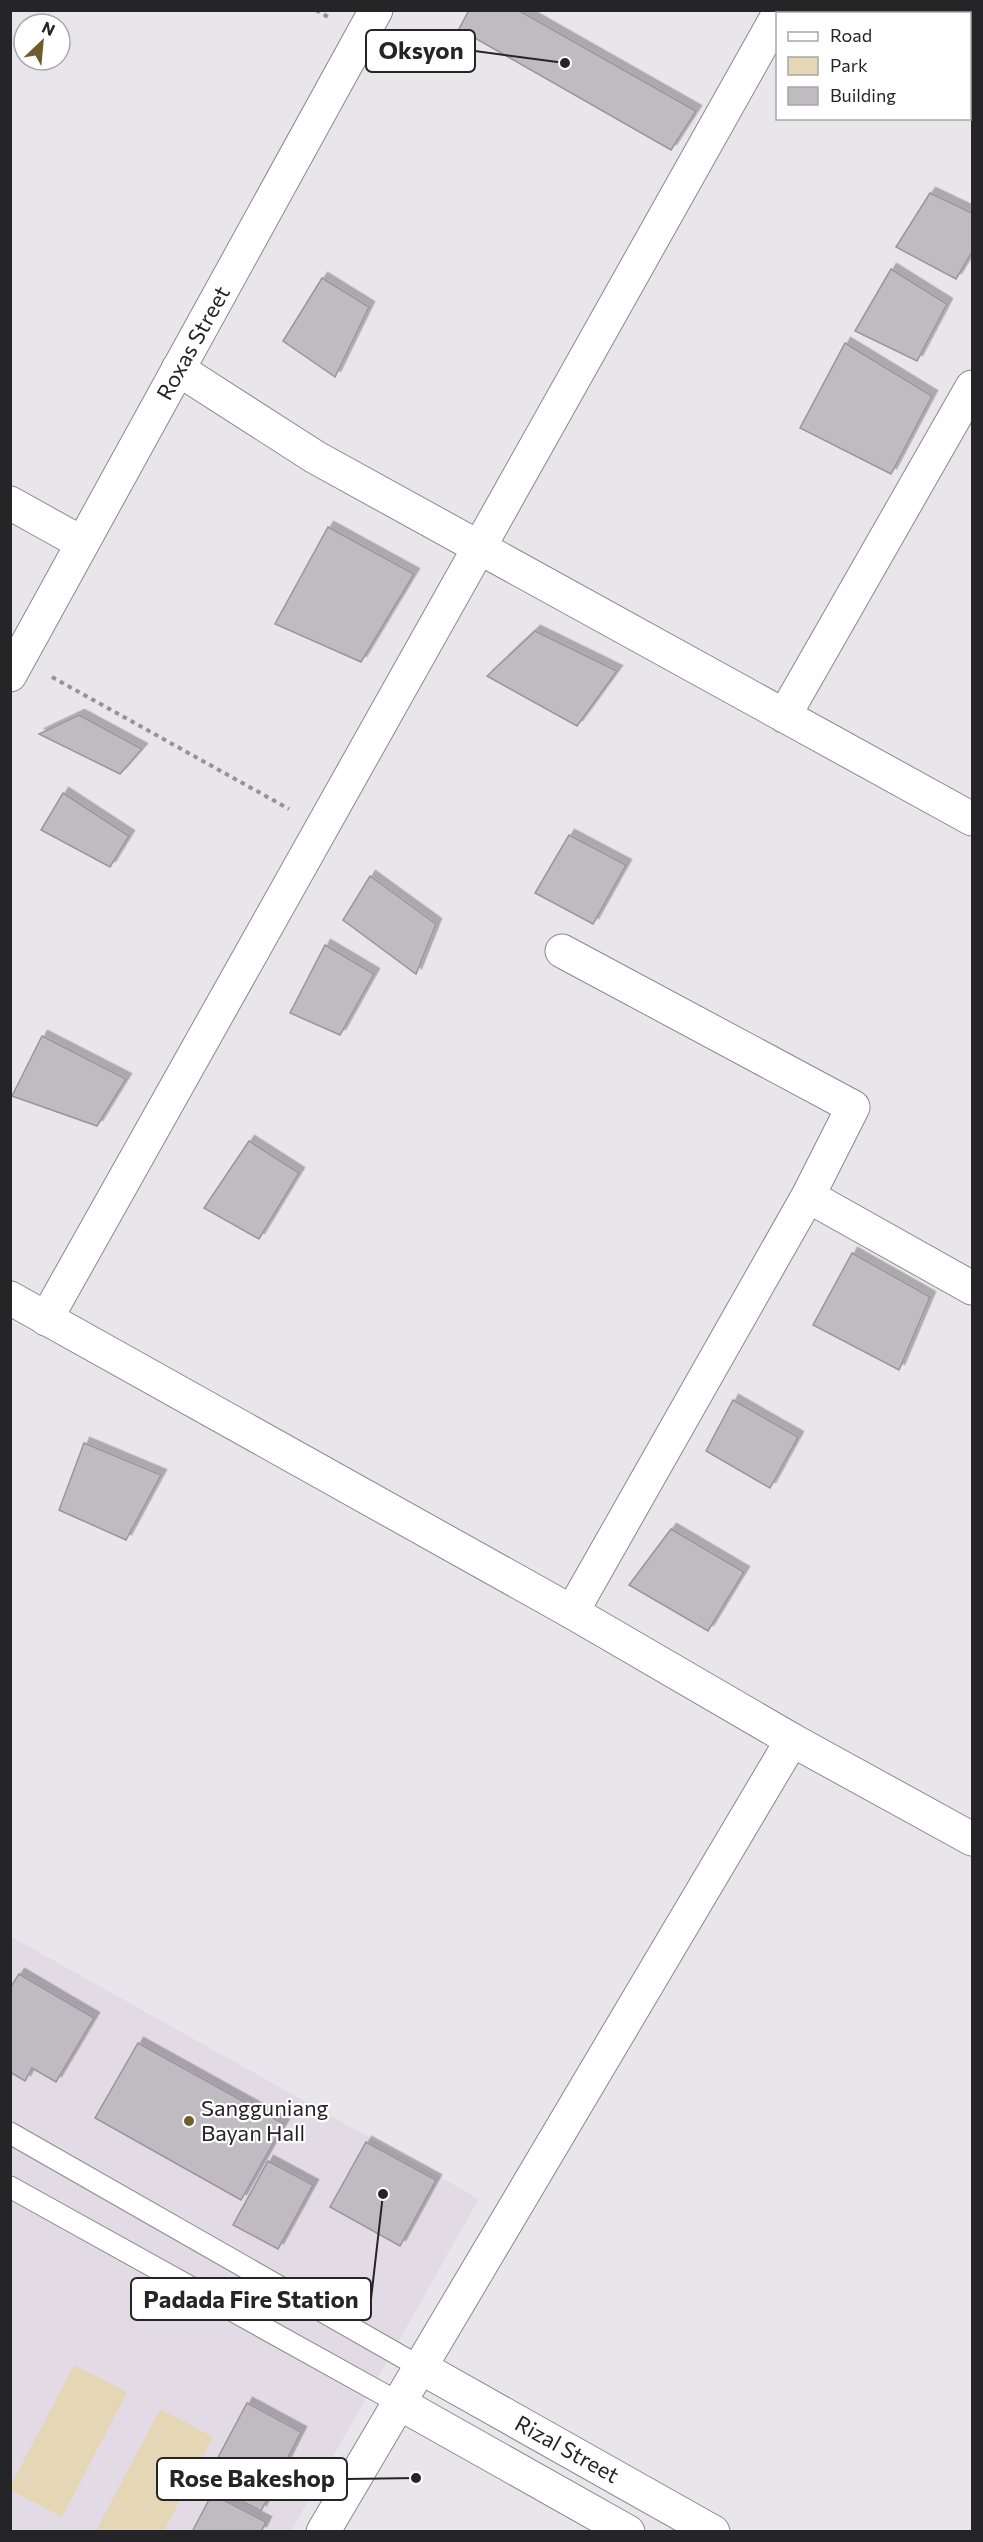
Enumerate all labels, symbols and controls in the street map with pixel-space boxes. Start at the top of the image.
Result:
north arrow [12,12,72,72]
legend [776,12,971,120]
text: N [39,17,58,39]
text: Road [830,24,872,46]
callout: Oksyon [366,30,475,72]
text: Oksyon [378,35,464,64]
text: Park [830,54,868,76]
text: Building [830,84,896,106]
street label: Roxas Street [150,281,235,405]
place label: Sangguniang Bayan Hall [201,2094,329,2146]
marker: Sangguniang Bayan Hall [182,2114,196,2128]
callout: Padada Fire Station [131,2278,371,2320]
text: Padada Fire Station [143,2284,359,2313]
street label: Rizal Street [510,2409,624,2488]
callout: Rose Bakeshop [157,2458,347,2500]
text: Rose Bakeshop [169,2463,335,2492]

